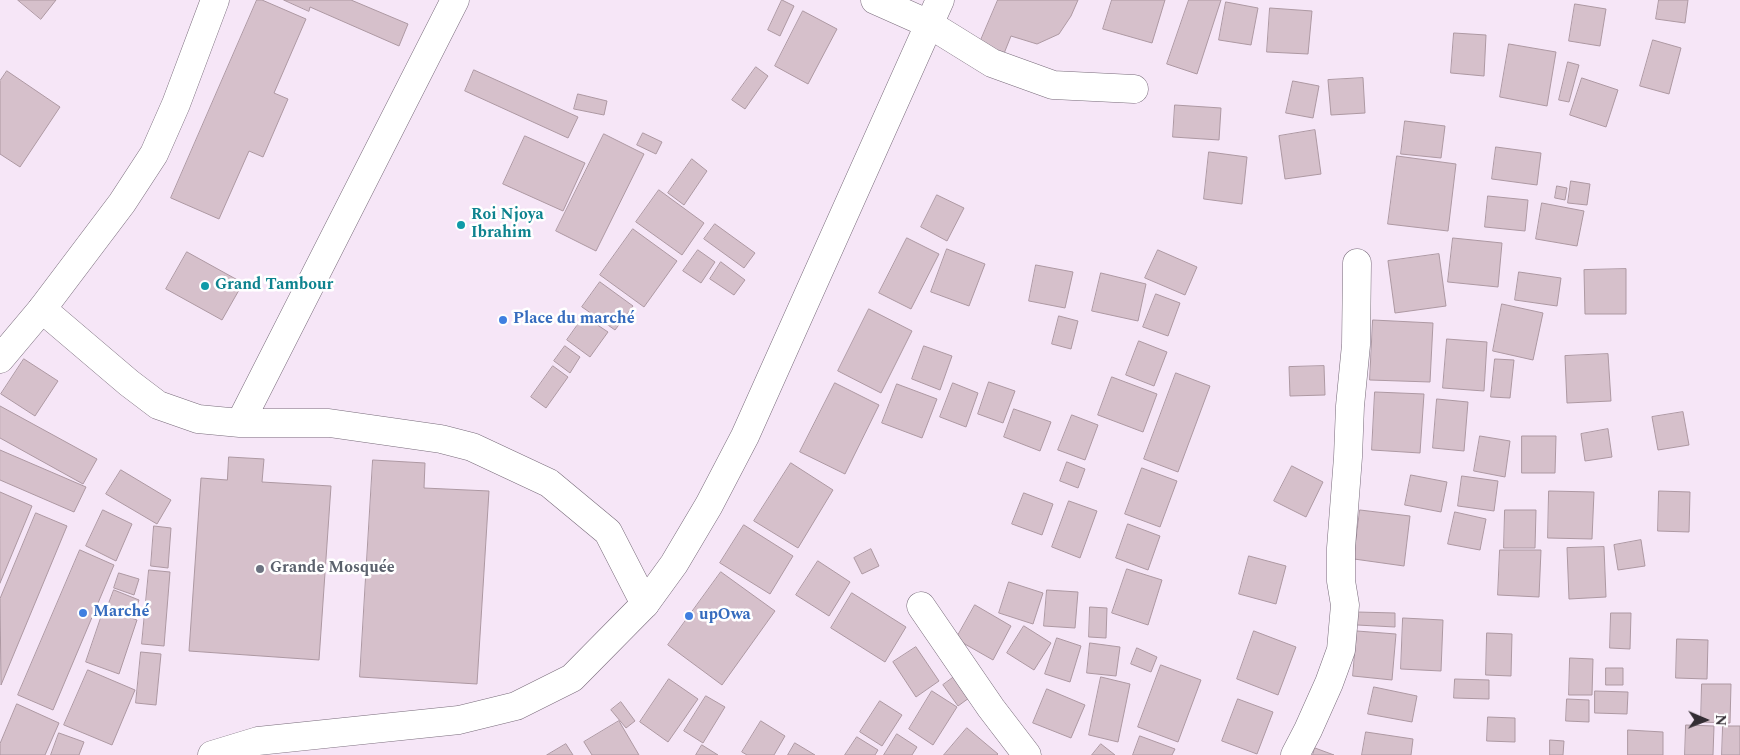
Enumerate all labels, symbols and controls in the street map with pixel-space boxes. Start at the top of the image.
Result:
place label: Roi Njoya Ibrahim [471,206,544,244]
marker: Roi Njoya Ibrahim [455,219,467,231]
place label: Grand Tambour [215,276,333,296]
marker: Grand Tambour [199,280,211,292]
place label: Place du marché [513,310,635,330]
marker: Place du marché [497,314,509,326]
place label: Grande Mosquée [270,559,395,579]
marker: Grande Mosquée [254,563,266,575]
place label: Marché [93,603,149,623]
place label: upOwa [699,606,751,626]
marker: Marché [77,607,89,619]
marker: upOwa [683,610,695,622]
north arrow [1680,695,1730,745]
text: N [1710,714,1731,726]

